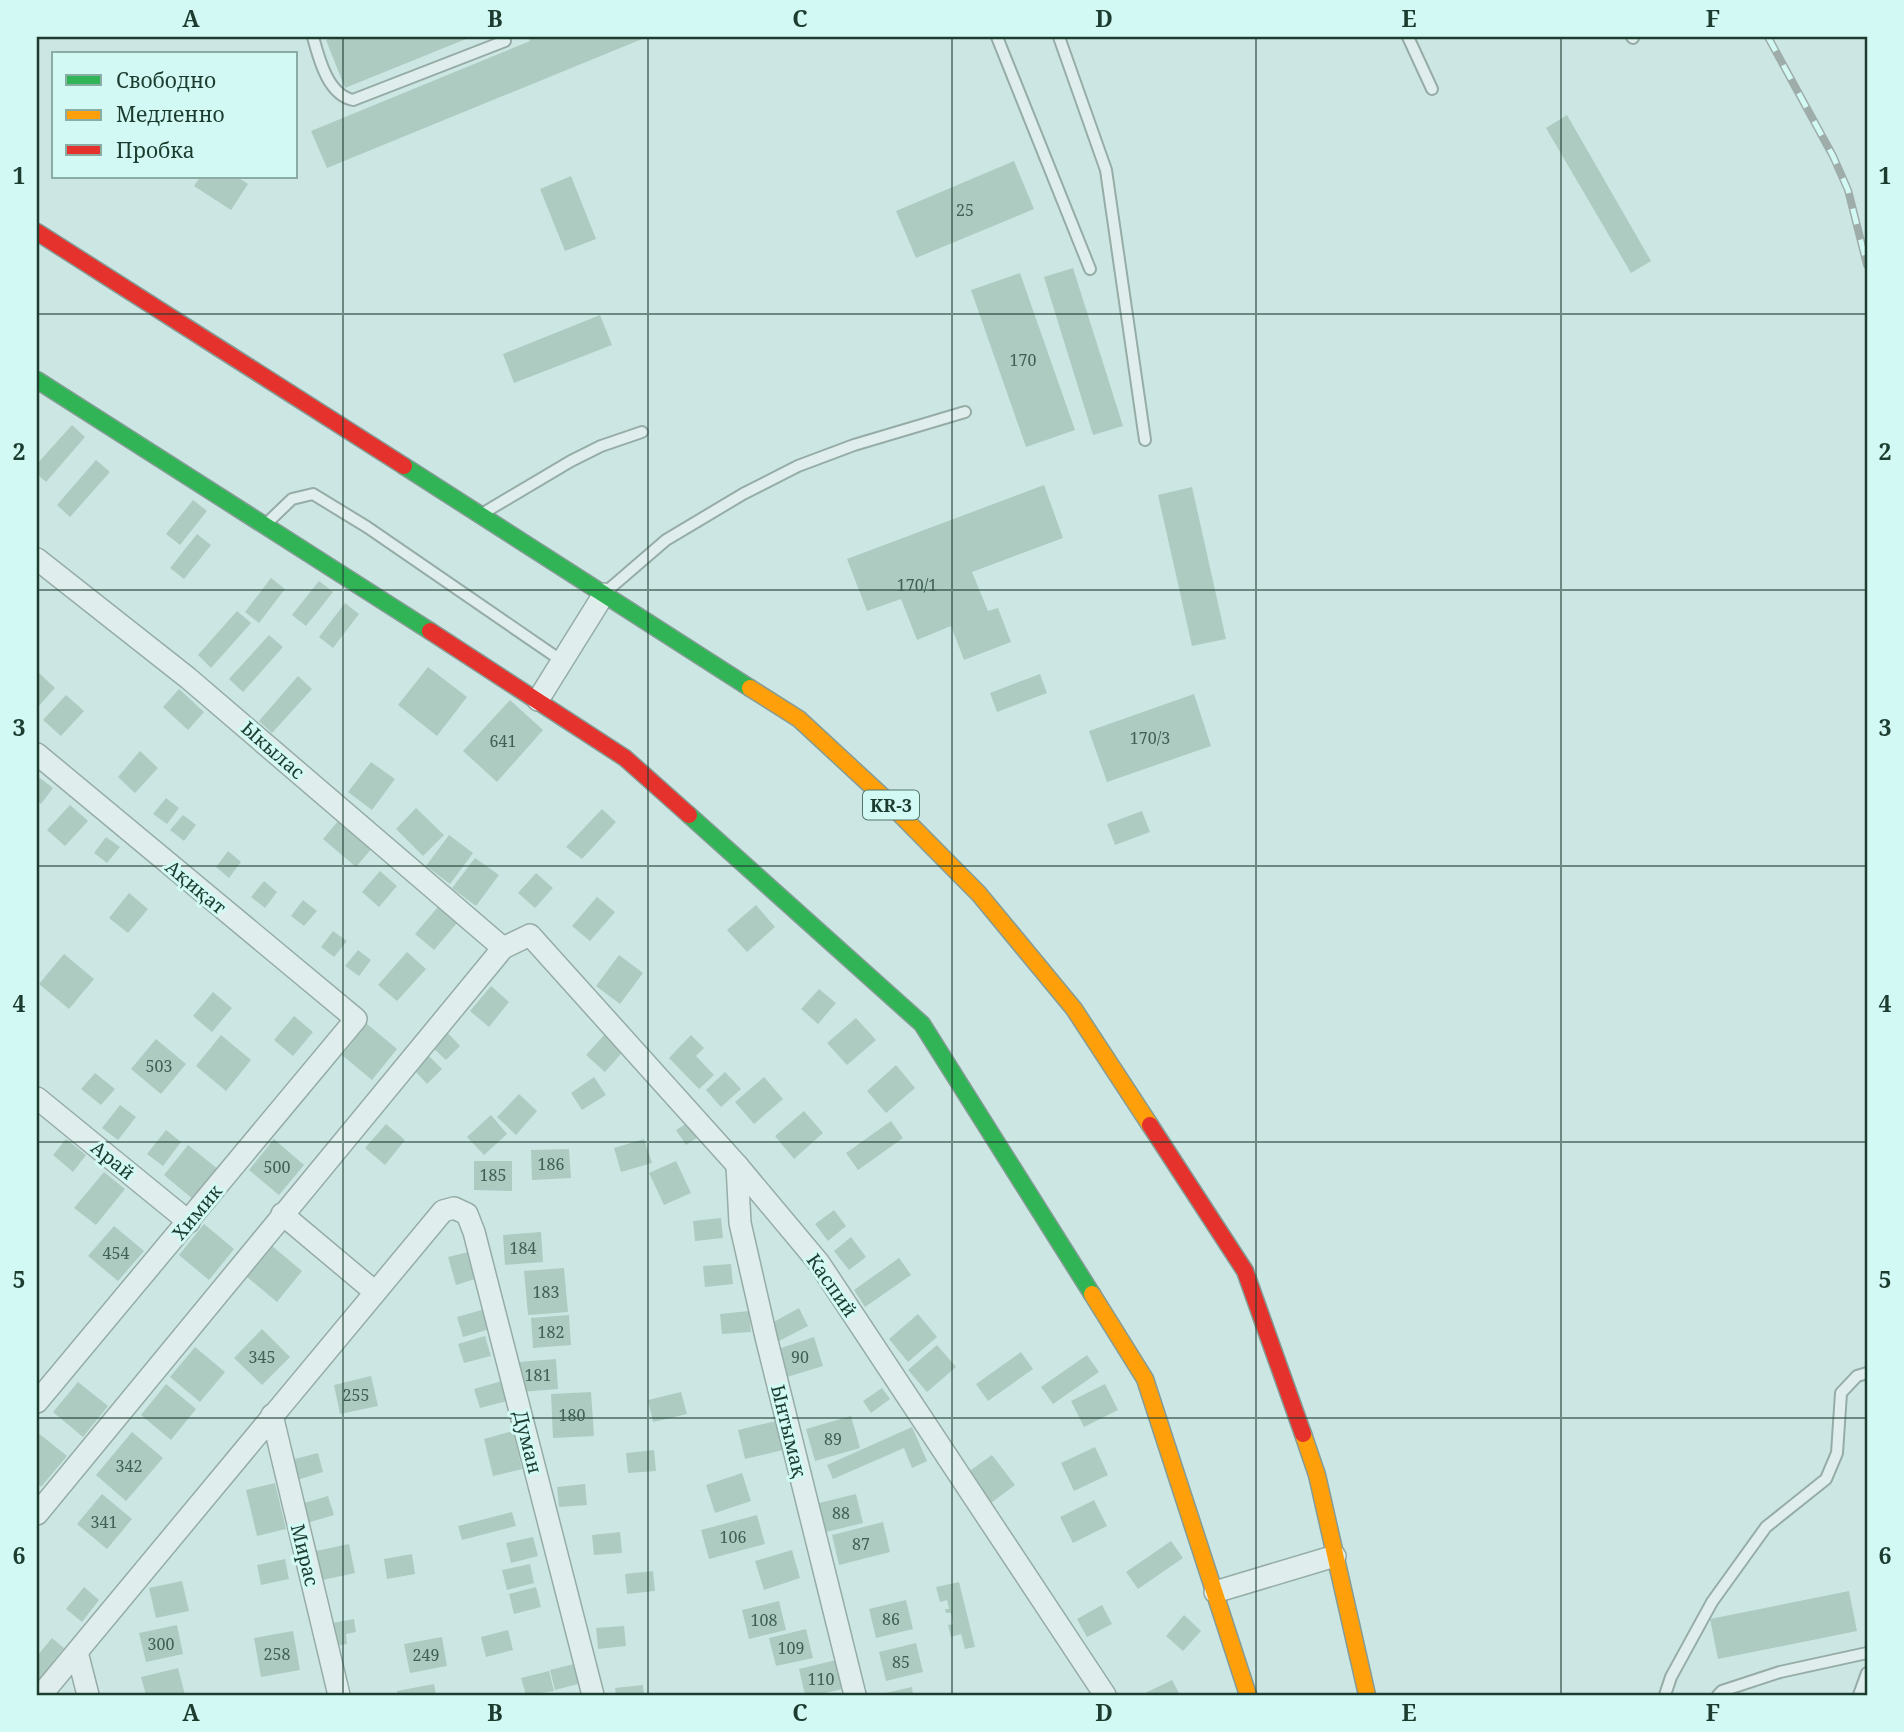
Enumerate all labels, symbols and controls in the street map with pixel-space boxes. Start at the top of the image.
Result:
text: A [182,2,200,34]
text: B [487,2,503,34]
text: C [792,2,808,34]
text: D [1095,2,1113,34]
text: E [1401,2,1417,34]
text: F [1706,2,1720,34]
legend [52,52,298,178]
text: Свободно [116,66,216,94]
text: Медленно [116,100,225,128]
text: Пробка [116,136,195,164]
text: 1 [13,159,26,191]
text: 1 [1879,159,1892,191]
house number: 25 [956,199,974,221]
house number: 170 [1010,349,1036,371]
text: 2 [13,435,26,467]
text: 2 [1879,435,1892,467]
house number: 170/1 [897,574,937,596]
text: 3 [13,711,26,743]
text: 3 [1879,711,1892,743]
street label: Ыкылас [236,715,310,785]
house number: 170/3 [1130,727,1170,749]
house number: 641 [490,730,516,752]
road number: KR-3 [863,790,919,820]
street label: Ақиқат [160,854,232,920]
text: 4 [13,987,26,1019]
text: 4 [1879,987,1892,1019]
house number: 503 [146,1055,172,1077]
street label: Арай [86,1134,140,1186]
house number: 186 [538,1153,564,1175]
house number: 500 [264,1156,290,1178]
house number: 185 [480,1164,506,1186]
street label: Химик [166,1178,228,1245]
house number: 184 [510,1237,536,1259]
house number: 454 [103,1242,129,1264]
street label: Каспий [801,1248,863,1322]
text: 5 [13,1263,26,1295]
text: 5 [1879,1263,1892,1295]
house number: 183 [533,1281,559,1303]
house number: 182 [538,1321,564,1343]
house number: 345 [249,1346,275,1368]
house number: 90 [791,1346,809,1368]
house number: 181 [525,1364,551,1386]
street label: Ынтымақ [765,1382,813,1480]
house number: 255 [343,1384,369,1406]
house number: 180 [559,1404,585,1426]
street label: Думан [508,1408,548,1476]
house number: 89 [824,1428,842,1450]
house number: 342 [116,1455,142,1477]
house number: 88 [832,1502,850,1524]
house number: 341 [91,1511,117,1533]
street label: Мирас [285,1521,325,1589]
house number: 106 [720,1526,746,1548]
house number: 87 [852,1533,870,1555]
text: 6 [13,1539,26,1571]
text: 6 [1879,1539,1892,1571]
house number: 86 [882,1608,900,1630]
house number: 108 [751,1609,777,1631]
house number: 300 [148,1633,174,1655]
house number: 109 [778,1637,804,1659]
house number: 258 [264,1643,290,1665]
house number: 249 [413,1644,439,1666]
house number: 85 [892,1651,910,1673]
house number: 110 [808,1668,834,1690]
text: A [182,1696,200,1728]
text: B [487,1696,503,1728]
text: C [792,1696,808,1728]
text: D [1095,1696,1113,1728]
text: E [1401,1696,1417,1728]
text: F [1706,1696,1720,1728]

